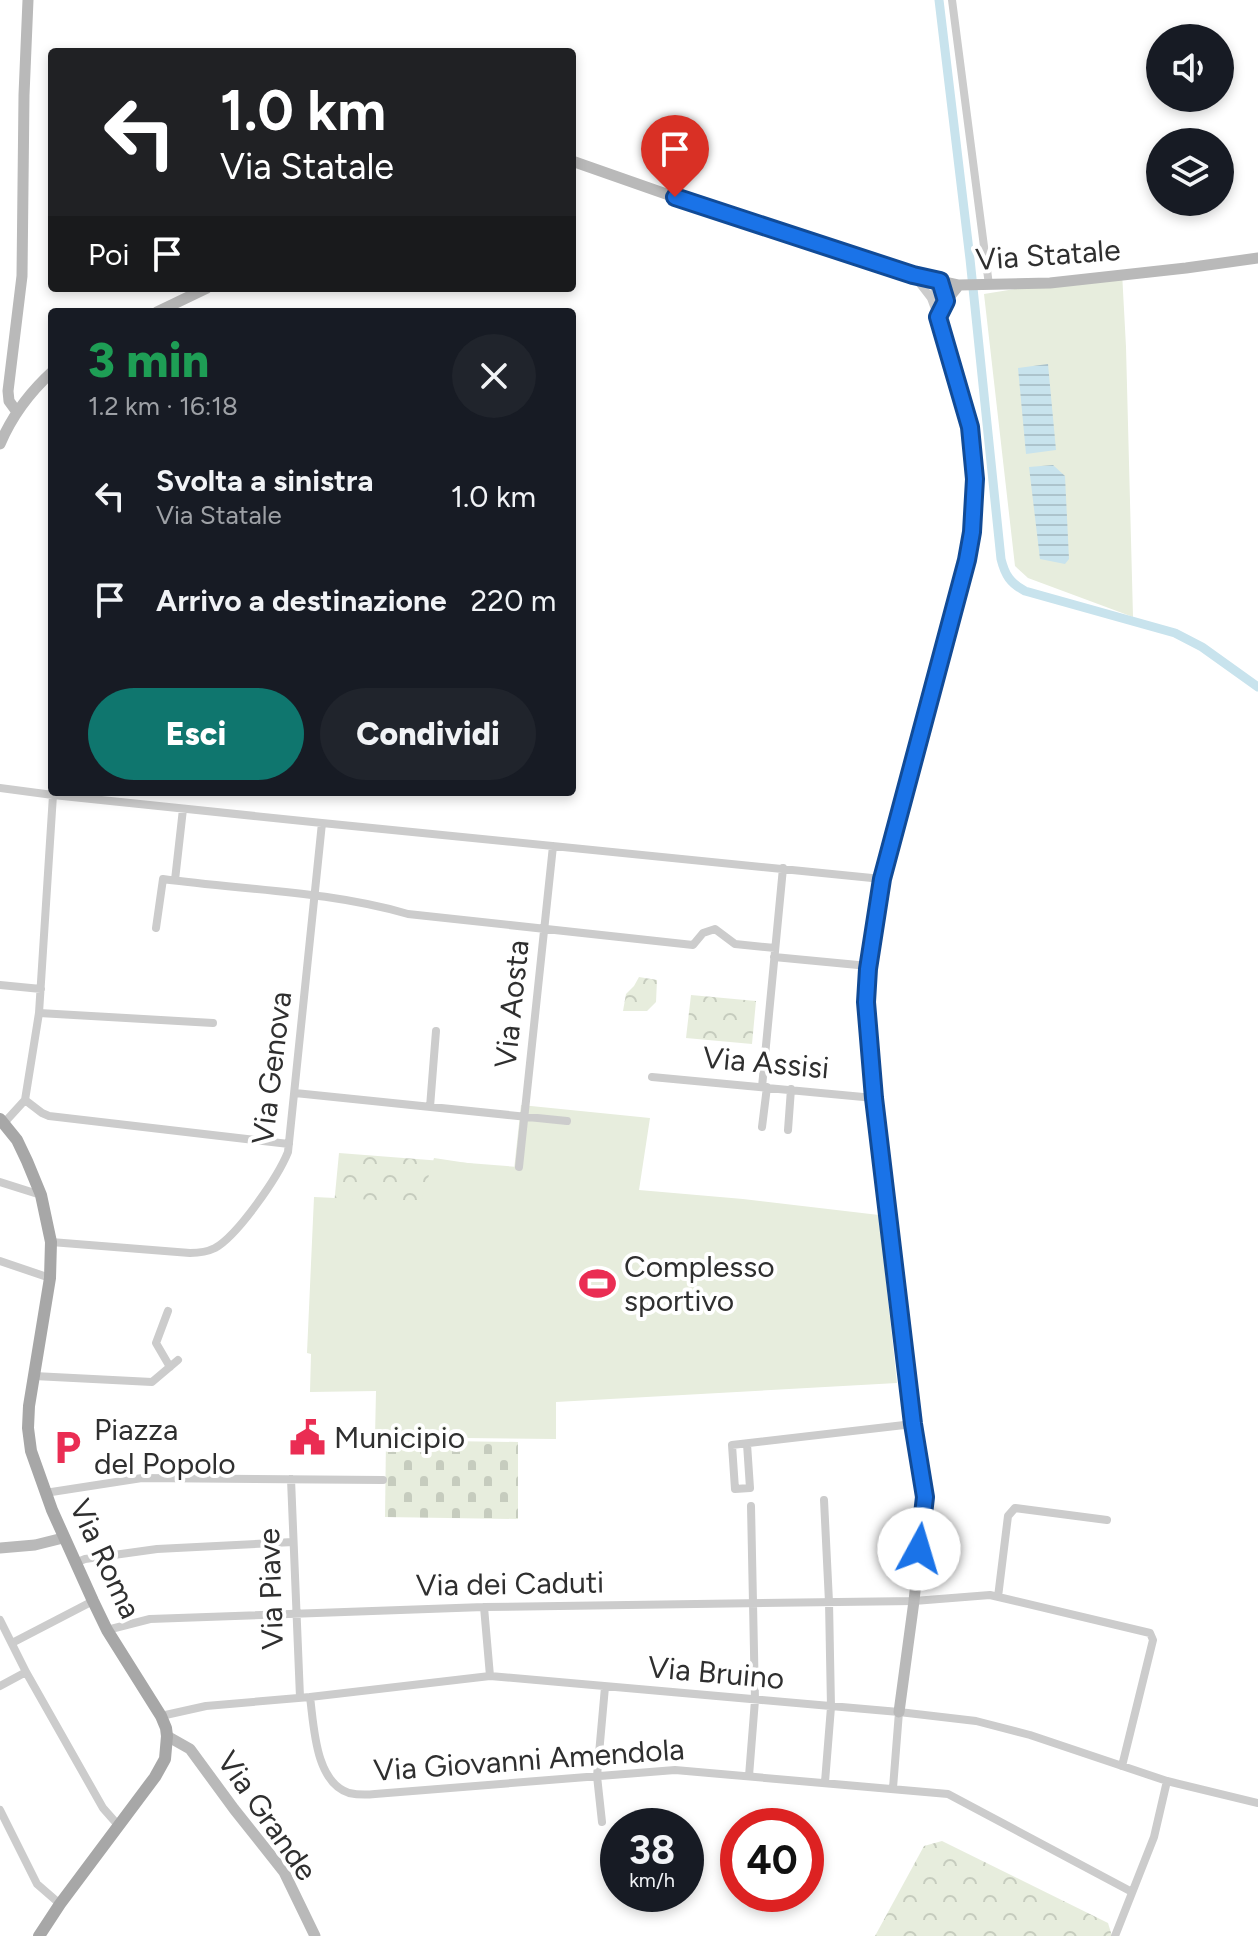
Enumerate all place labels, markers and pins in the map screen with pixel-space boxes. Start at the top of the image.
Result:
pin [641,115,709,197]
place label: Complesso sportivo [624,1248,775,1319]
sports icon: Complesso sportivo [579,1265,617,1303]
place label: Piazza del Popolo [94,1411,236,1482]
public building icon: Municipio [289,1419,327,1457]
place label: Municipio [334,1419,465,1456]
parking icon: Piazza del Popolo [49,1428,87,1466]

